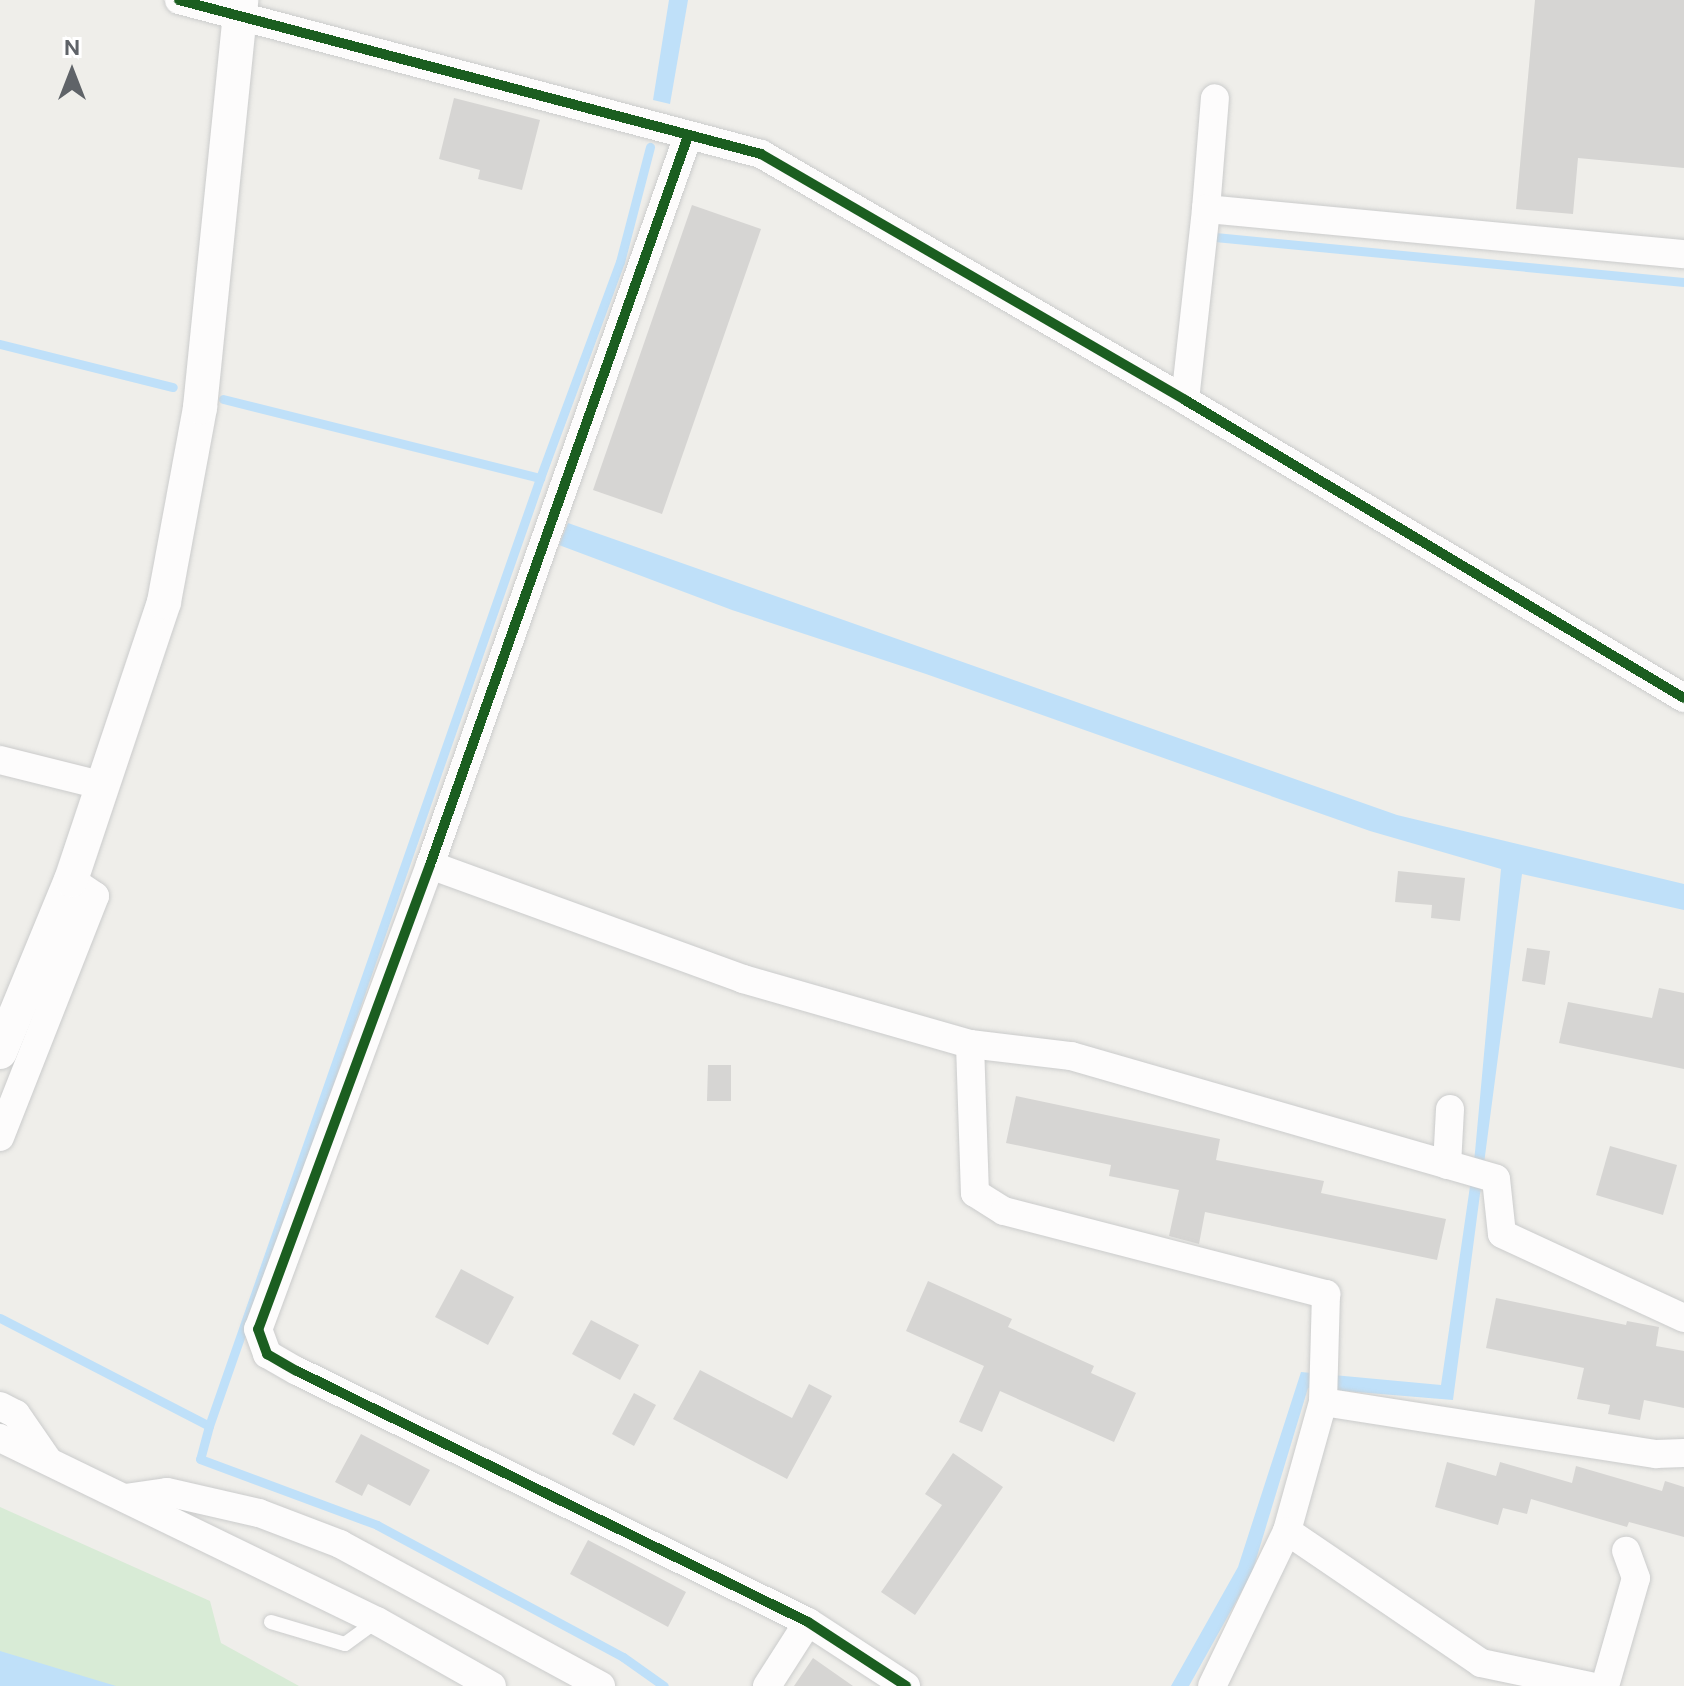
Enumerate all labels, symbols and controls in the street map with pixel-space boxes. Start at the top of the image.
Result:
north arrow [32,32,112,112]
text: N [64,33,80,62]

